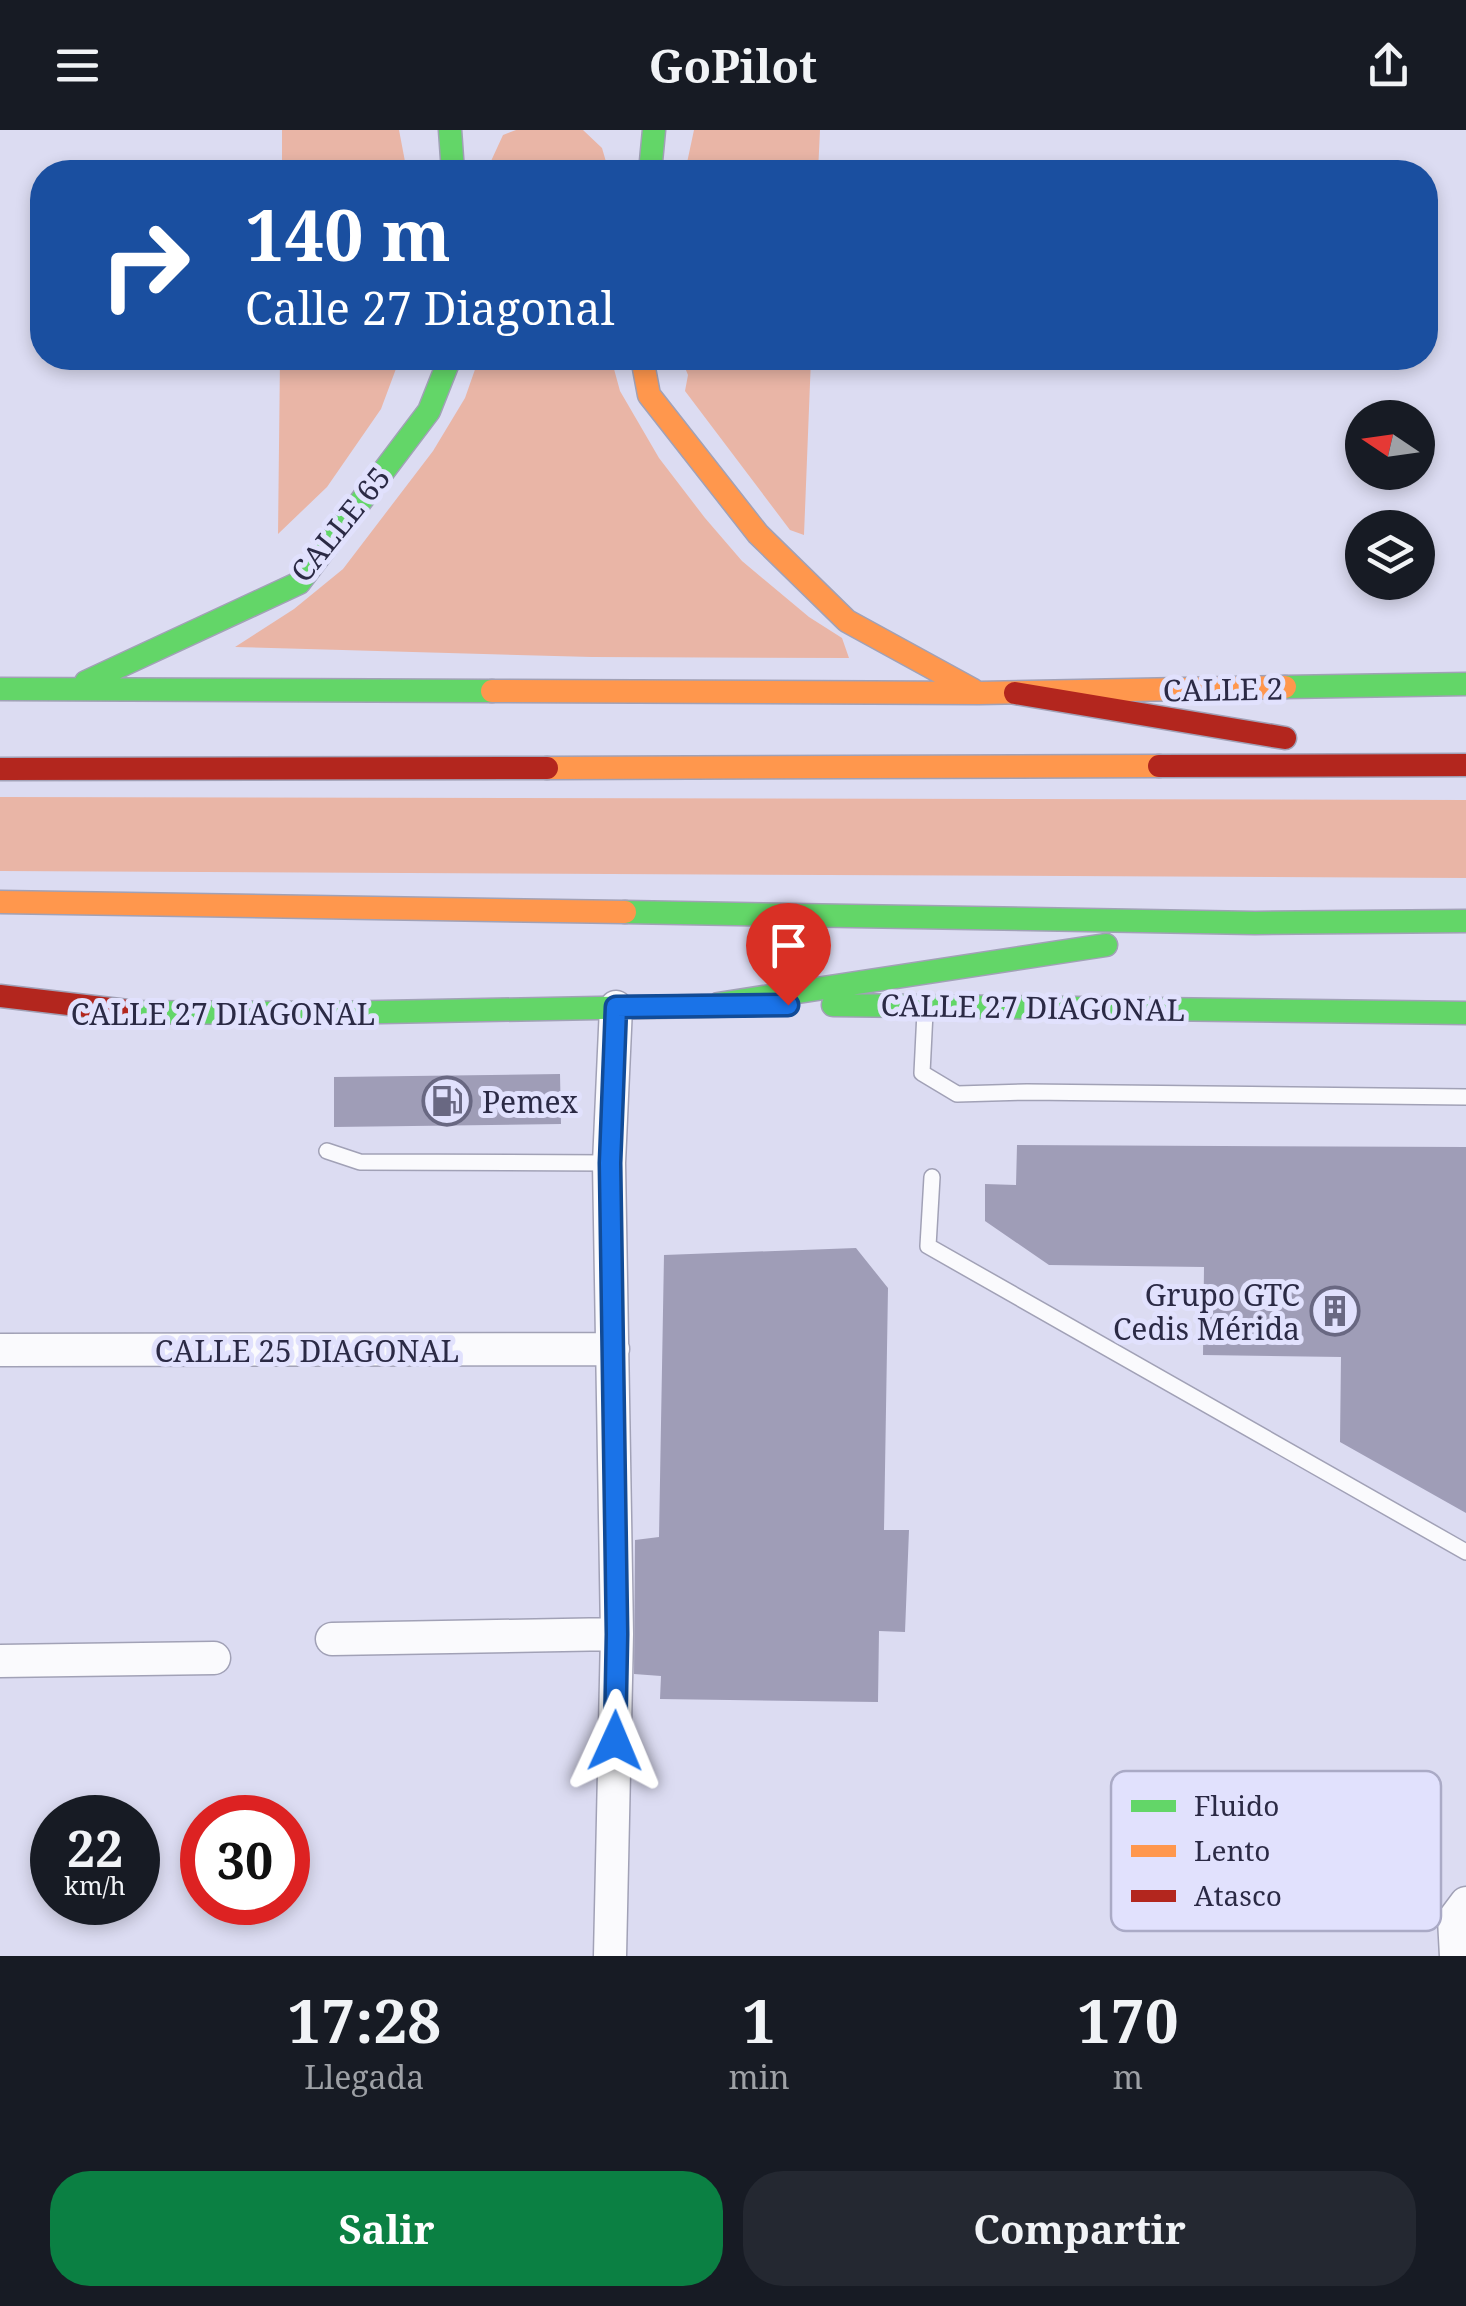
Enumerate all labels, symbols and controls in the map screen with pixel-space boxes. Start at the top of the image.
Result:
text: GoPilot [649,35,817,96]
icon: menu [50,38,105,93]
icon: share [1361,38,1416,93]
text: 140 m [245,186,451,282]
icon: right [80,200,210,330]
text: Calle 27 Diagonal [245,277,615,338]
north arrow [1345,400,1435,490]
map controls [1345,400,1435,600]
street label: CALLE 65 [281,458,399,590]
button: layers [1345,510,1435,600]
street label: CALLE 2 [1163,667,1283,711]
pin [746,903,831,1006]
icon: arrive [761,918,816,973]
street label: CALLE 27 DIAGONAL [880,984,1186,1030]
street label: CALLE 27 DIAGONAL [71,993,375,1034]
fuel station icon: Pemex [421,1075,473,1127]
place label: Pemex [482,1081,579,1122]
place label: Grupo GTC Cedis Mérida [1113,1274,1300,1349]
building icon: Grupo GTC Cedis Mérida [1309,1285,1361,1337]
street label: CALLE 25 DIAGONAL [155,1330,459,1371]
position arrow [563,1689,667,1793]
legend [1111,1771,1441,1931]
text: Fluido [1194,1786,1279,1824]
speed limit sign: 30 [180,1795,310,1925]
text: 22 [67,1814,123,1882]
text: Lento [1194,1831,1271,1869]
text: km/h [64,1868,126,1902]
text: Atasco [1194,1876,1282,1914]
text: 17:28 [287,1979,441,2061]
text: 1 [742,1979,776,2061]
text: 170 [1077,1979,1179,2061]
text: Llegada [304,2055,424,2098]
text: min [729,2055,790,2098]
text: m [1113,2055,1143,2098]
button: Salir [50,2171,723,2286]
button: Compartir [743,2171,1416,2286]

